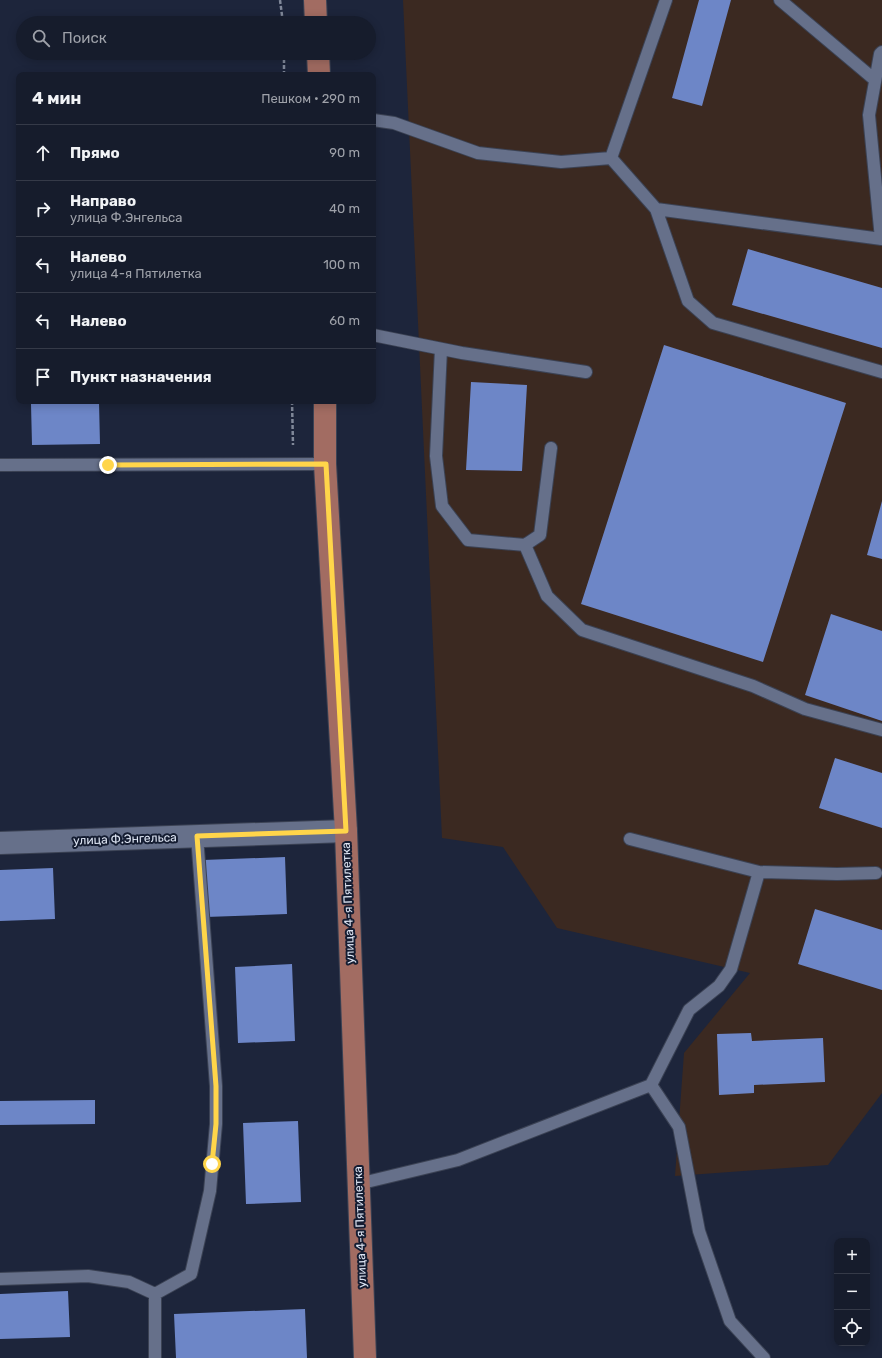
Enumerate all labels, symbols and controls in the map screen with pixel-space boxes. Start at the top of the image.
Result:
search box [16,16,376,60]
icon: search [30,27,52,49]
text: Поиск [62,29,107,47]
text: 4 мин [32,88,81,108]
text: Пешком · 290 m [261,91,360,106]
icon: ahead [32,142,54,164]
text: Прямо [70,144,120,162]
text: 90 m [329,145,360,160]
text: Направо [70,192,136,210]
icon: right [32,198,54,220]
text: 40 m [329,201,360,216]
text: улица Ф.Энгельса [70,210,182,225]
text: Налево [70,248,127,266]
icon: left [32,254,54,276]
text: 100 m [323,257,360,272]
text: улица 4-я Пятилетка [70,266,202,281]
icon: left [32,310,54,332]
text: Налево [70,312,127,330]
text: 60 m [329,313,360,328]
icon: arrive [32,366,54,388]
text: Пункт назначения [70,368,212,386]
route end [99,456,117,474]
street label: улица Ф.Энгельса [73,830,177,848]
street label: улица 4-я Пятилетка [339,842,357,964]
route start [203,1155,221,1173]
street label: улица 4-я Пятилетка [351,1166,369,1288]
map controls [834,1238,870,1346]
button: + [834,1238,870,1274]
button: − [834,1274,870,1310]
button: locate [834,1310,870,1346]

